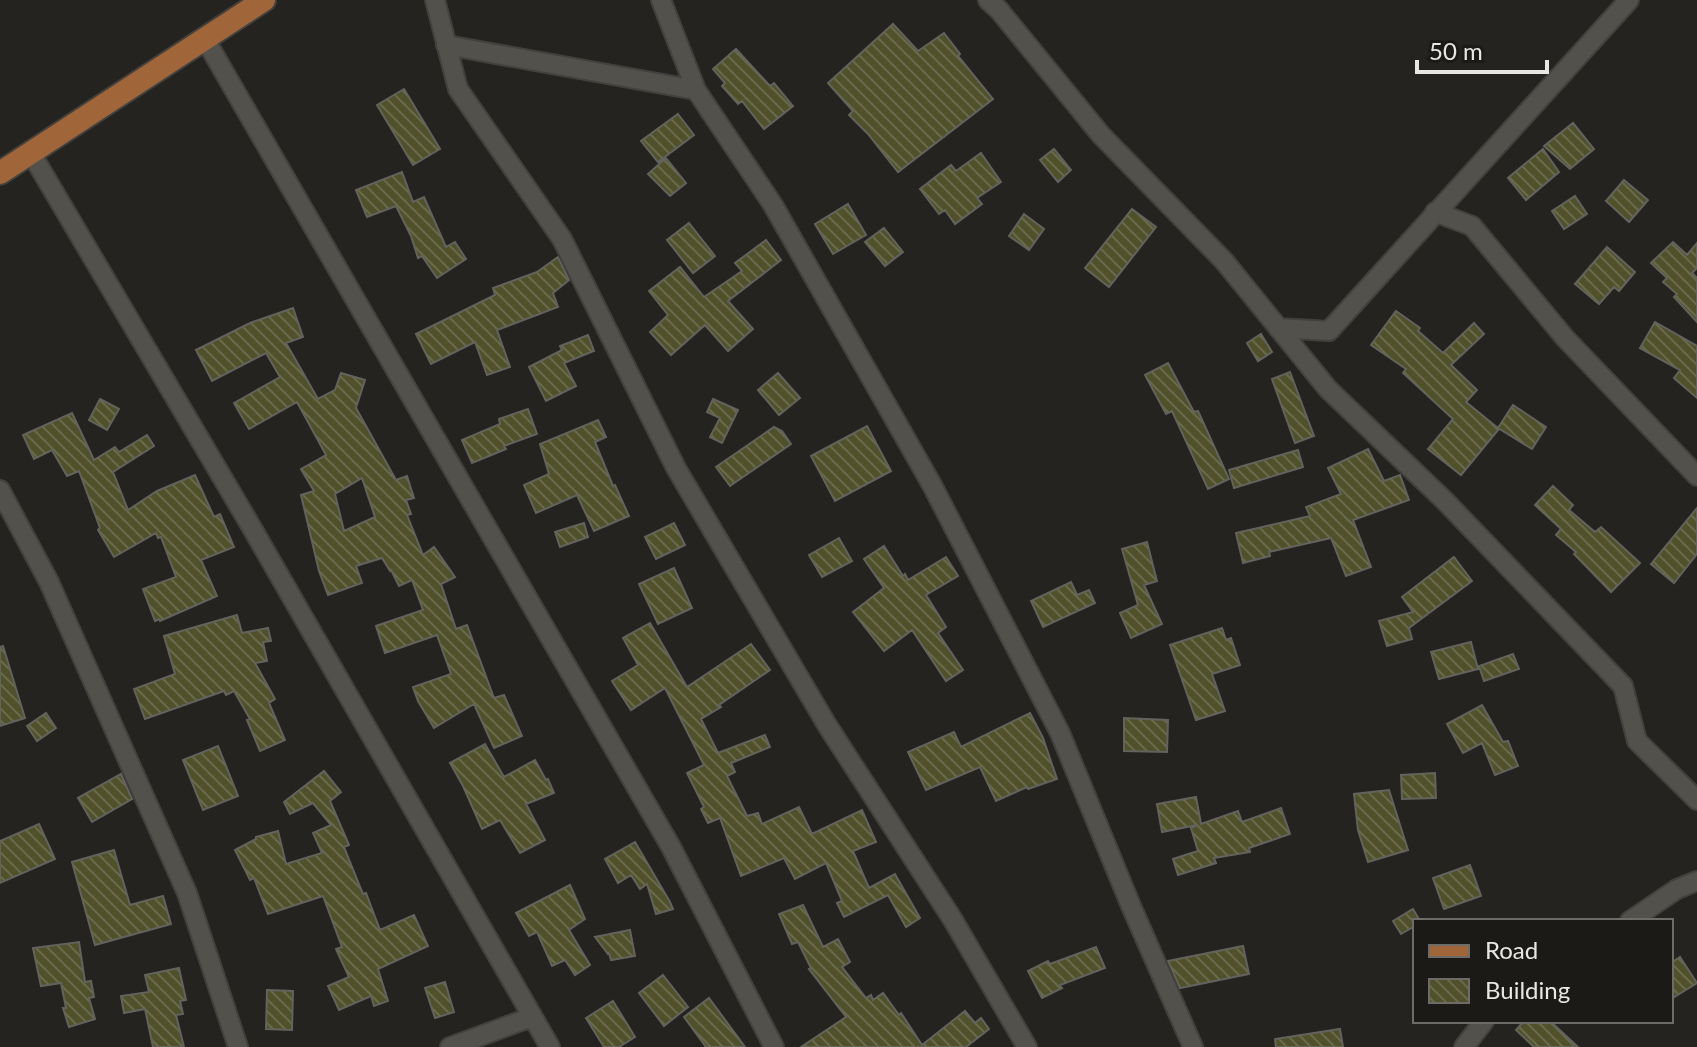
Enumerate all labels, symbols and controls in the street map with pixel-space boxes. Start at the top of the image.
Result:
scale bar [1417,24,1547,74]
text: 50 m [1429,36,1483,65]
legend [1413,919,1673,1023]
text: Road [1485,935,1538,964]
text: Building [1485,975,1570,1004]

